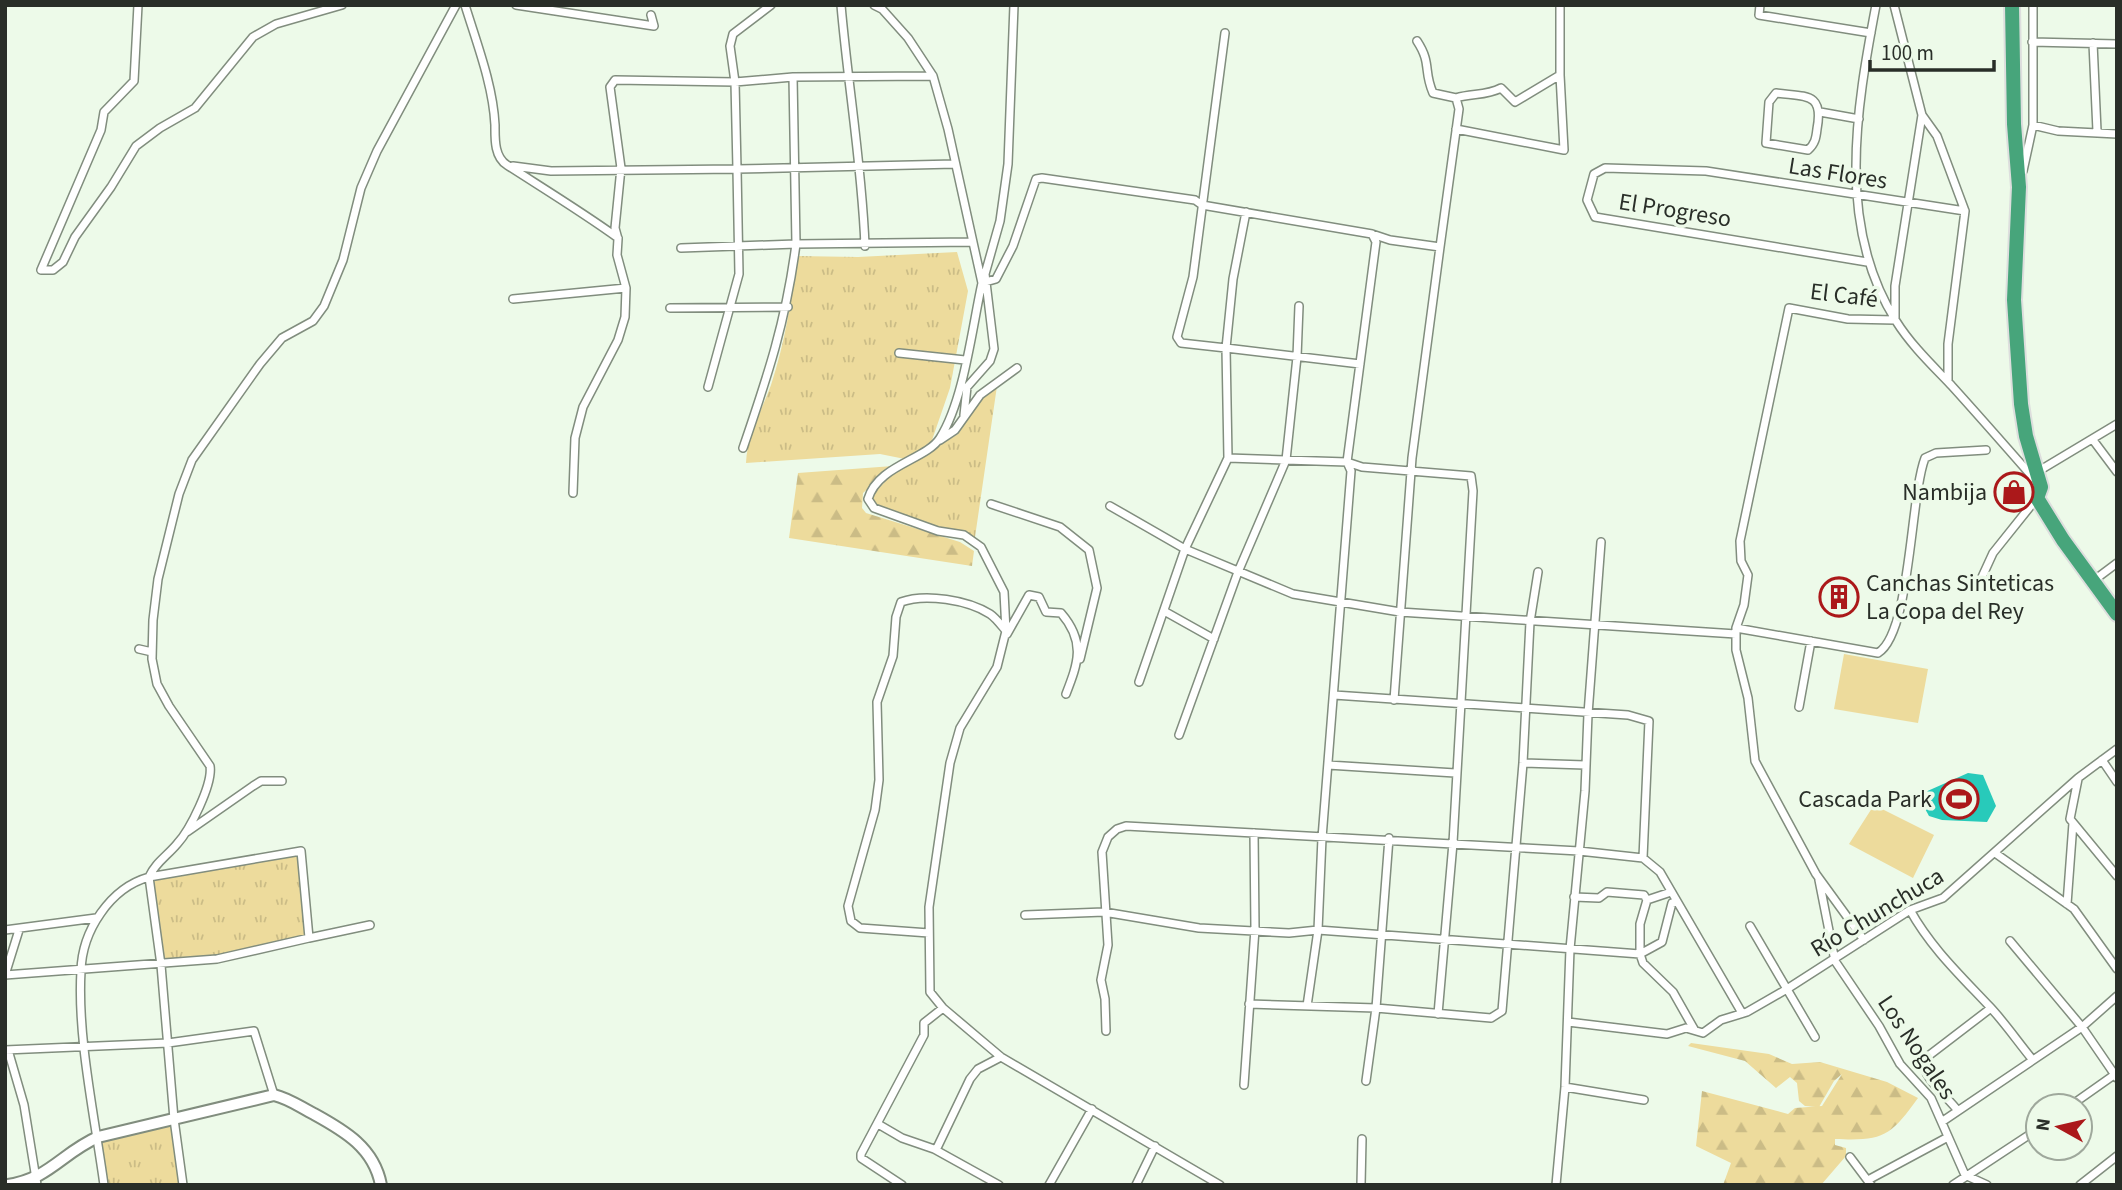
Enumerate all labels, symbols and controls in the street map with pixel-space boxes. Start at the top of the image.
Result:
scale bar [1870,28,1994,72]
text: 100 m [1881,38,1934,68]
street label: Las Flores [1786,148,1890,199]
street label: El Progreso [1616,184,1734,237]
street label: El Café [1808,274,1880,317]
shop icon: Nambija [1993,471,2035,513]
place label: Nambija [1902,475,1987,510]
place label: Canchas Sinteticas La Copa del Rey [1866,566,2054,629]
building icon: Canchas Sinteticas La Copa del Rey [1818,576,1860,618]
sports icon: Cascada Park [1938,778,1980,820]
place label: Cascada Park [1798,782,1932,817]
street label: Río Chunchuca [1804,859,1951,966]
street label: Los Nogales [1869,988,1965,1107]
north arrow [2024,1092,2094,1162]
text: N [2029,1117,2058,1133]

